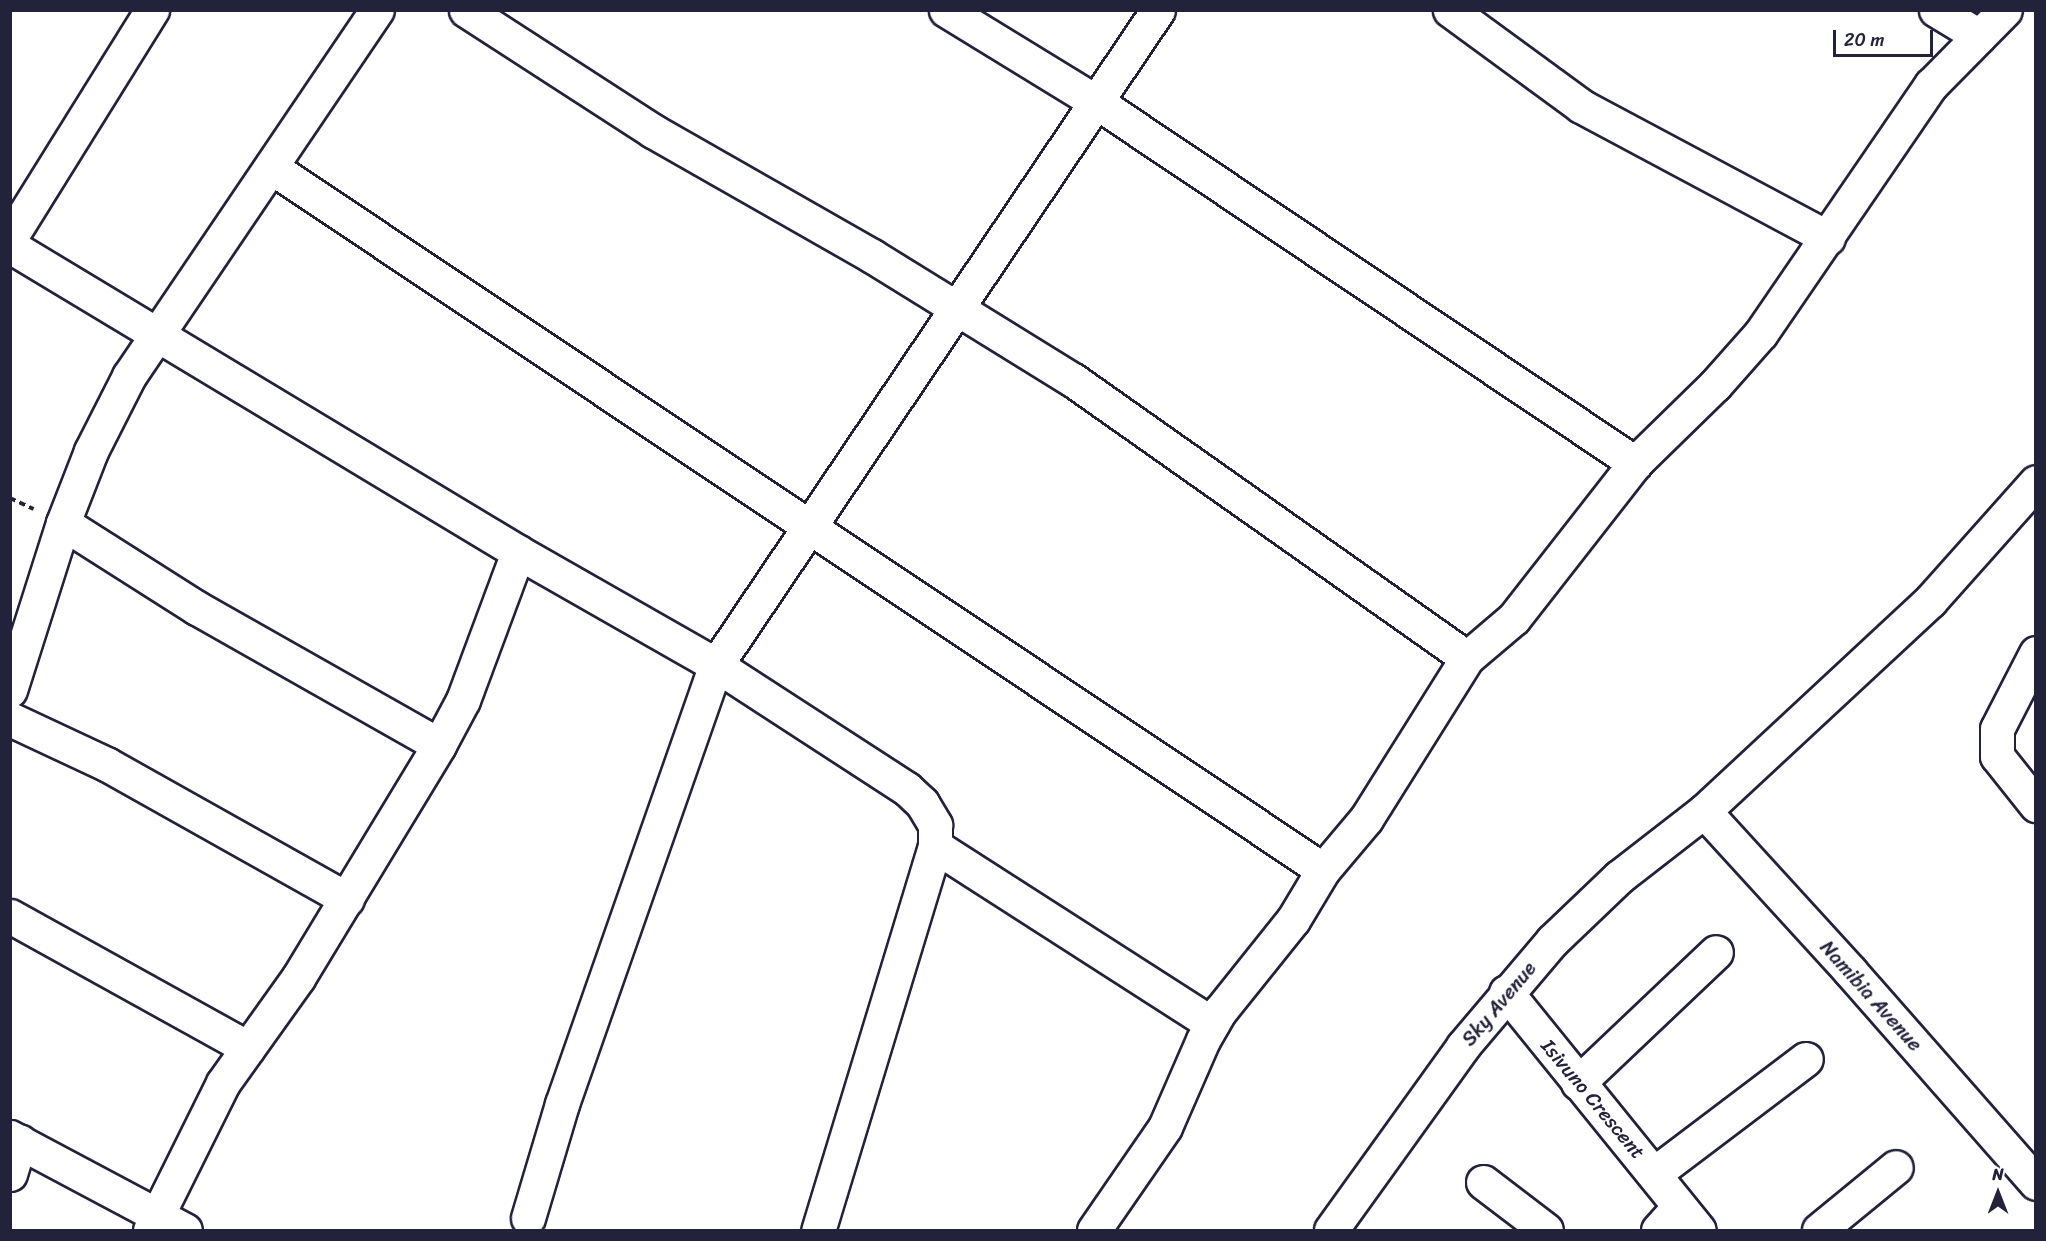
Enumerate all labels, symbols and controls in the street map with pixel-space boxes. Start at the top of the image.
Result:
scale bar [1836,18,1936,56]
text: 20 m [1844,24,1884,56]
street label: Namibia Avenue [1815,936,1927,1056]
street label: Sky Avenue [1457,957,1541,1051]
street label: Isivuno Crescent [1536,1034,1650,1164]
text: N [1992,1160,2004,1189]
north arrow [1968,1163,2028,1223]

